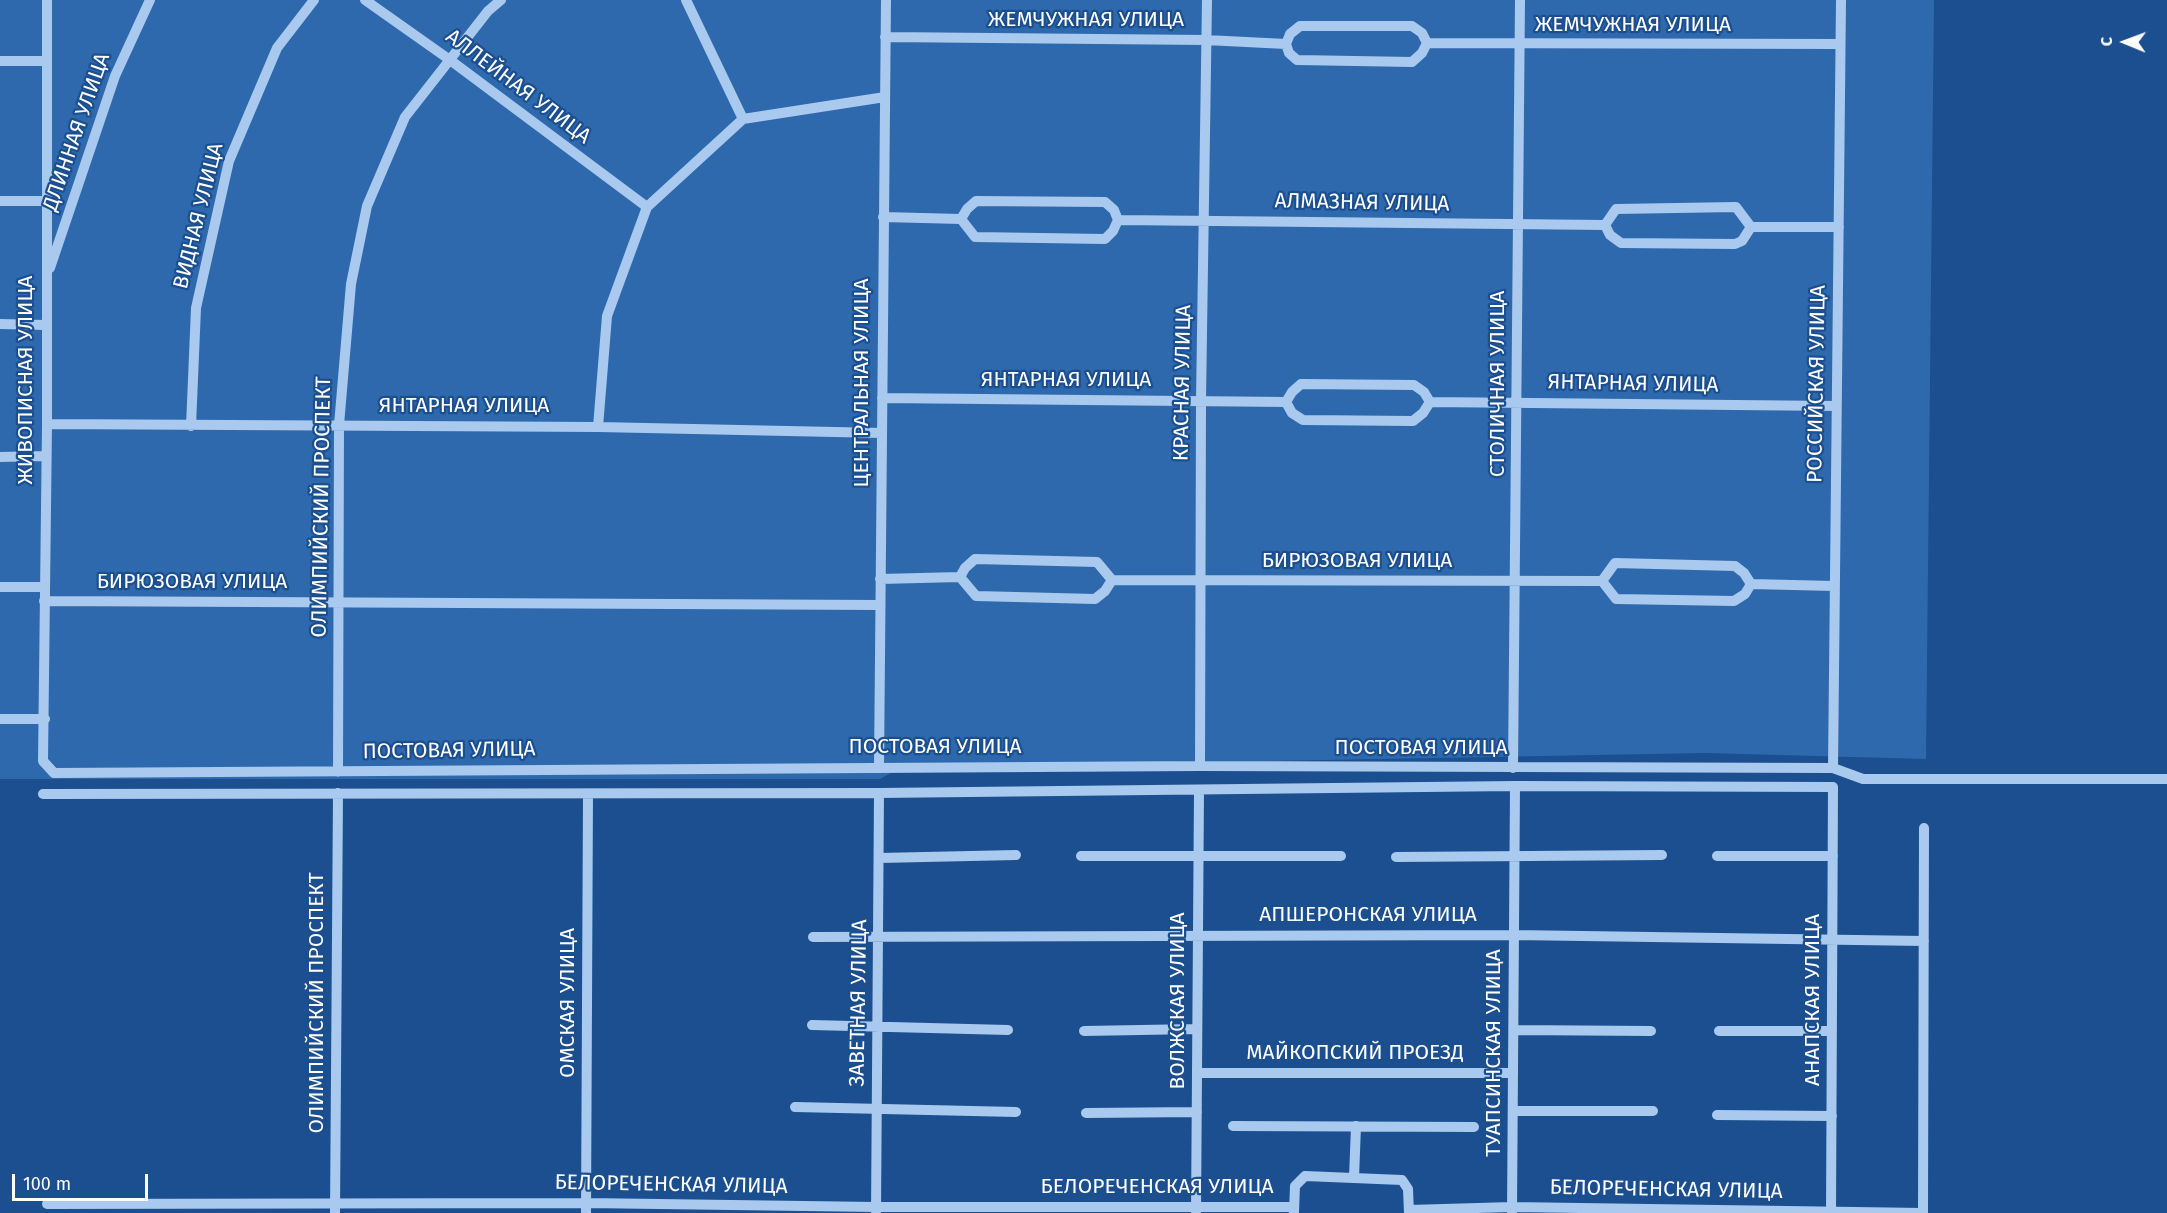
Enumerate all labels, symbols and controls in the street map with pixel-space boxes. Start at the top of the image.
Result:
street label: ЖЕМЧУЖНАЯ УЛИЦА [988,7,1184,33]
street label: ЖЕМЧУЖНАЯ УЛИЦА [1535,12,1731,38]
north arrow [2095,12,2155,72]
street label: АЛЛЕЙНАЯ УЛИЦА [441,24,595,150]
text: С [2097,37,2116,46]
street label: ДЛИННАЯ УЛИЦА [38,50,116,214]
street label: ВИДНАЯ УЛИЦА [169,140,229,292]
street label: АЛМАЗНАЯ УЛИЦА [1274,189,1450,217]
street label: ЖИВОПИСНАЯ УЛИЦА [13,276,39,484]
street label: ЦЕНТРАЛЬНАЯ УЛИЦА [849,279,875,487]
street label: РОССИЙСКАЯ УЛИЦА [1803,285,1831,483]
street label: СТОЛИЧНАЯ УЛИЦА [1485,291,1511,477]
street label: КРАСНАЯ УЛИЦА [1169,305,1197,461]
street label: ЯНТАРНАЯ УЛИЦА [981,367,1151,393]
street label: ЯНТАРНАЯ УЛИЦА [1547,370,1719,398]
street label: ОЛИМПИЙСКИЙ ПРОСПЕКТ [307,376,337,638]
street label: ЯНТАРНАЯ УЛИЦА [379,393,549,419]
street label: БИРЮЗОВАЯ УЛИЦА [1262,548,1452,574]
street label: БИРЮЗОВАЯ УЛИЦА [97,569,287,595]
street label: ПОСТОВАЯ УЛИЦА [849,734,1021,760]
street label: ПОСТОВАЯ УЛИЦА [1335,735,1507,761]
street label: ПОСТОВАЯ УЛИЦА [362,737,536,765]
street label: ОЛИМПИЙСКИЙ ПРОСПЕКТ [304,872,330,1134]
street label: АПШЕРОНСКАЯ УЛИЦА [1259,902,1477,928]
street label: ВОЛЖСКАЯ УЛИЦА [1165,912,1191,1090]
street label: АНАПСКАЯ УЛИЦА [1800,914,1826,1086]
street label: ЗАВЕТНАЯ УЛИЦА [845,919,873,1087]
street label: ОМСКАЯ УЛИЦА [555,928,581,1078]
street label: ТУАПСИНСКАЯ УЛИЦА [1481,949,1507,1157]
street label: МАЙКОПСКИЙ ПРОЕЗД [1246,1040,1464,1066]
scale bar [15,1162,152,1200]
street label: БЕЛОРЕЧЕНСКАЯ УЛИЦА [554,1170,788,1200]
text: 100 m [23,1173,71,1195]
street label: БЕЛОРЕЧЕНСКАЯ УЛИЦА [1040,1174,1274,1200]
street label: БЕЛОРЕЧЕНСКАЯ УЛИЦА [1549,1175,1783,1205]

